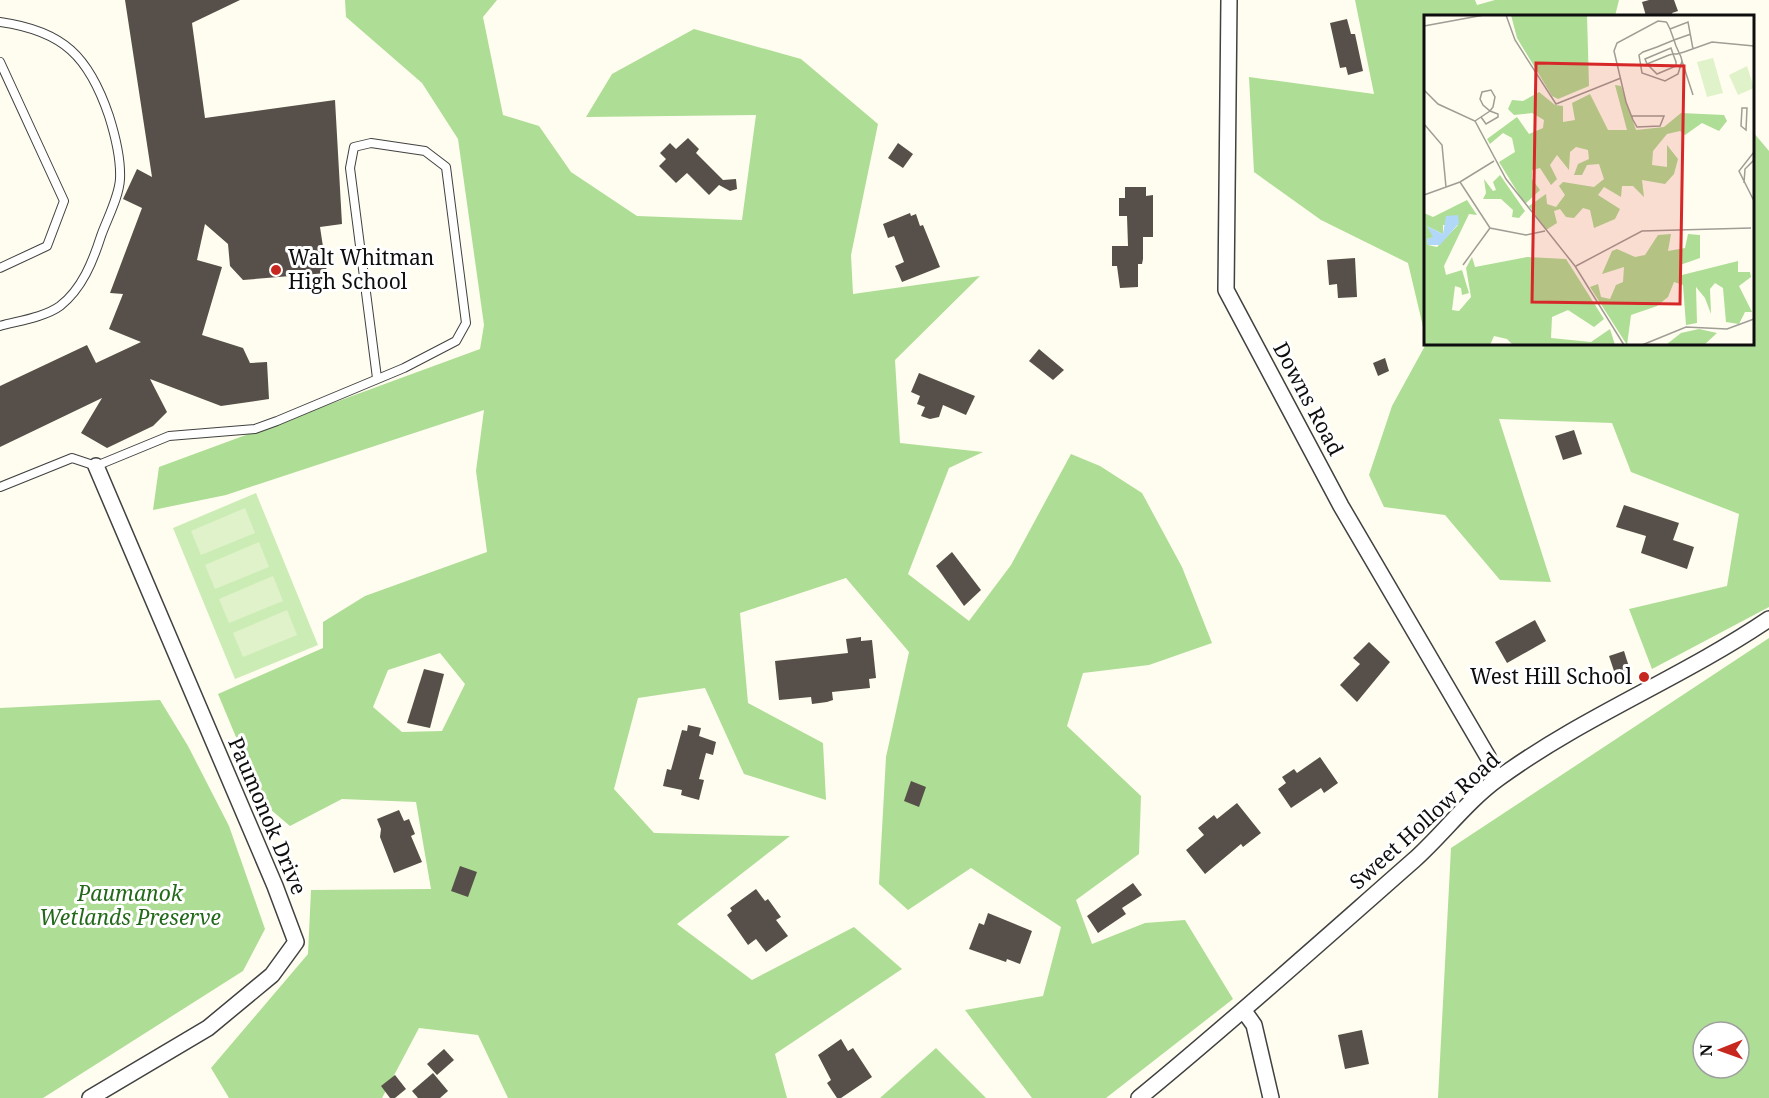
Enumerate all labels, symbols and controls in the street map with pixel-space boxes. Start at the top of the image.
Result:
inset map [1424,15,1754,345]
place label: Walt Whitman High School [288,243,434,295]
marker: Walt Whitman High School [269,263,283,277]
street label: Downs Road [1267,337,1351,460]
place label: West Hill School [1470,662,1632,690]
marker: West Hill School [1637,670,1651,684]
street label: Paumonok Drive [222,733,314,899]
street label: Sweet Hollow Road [1343,745,1505,895]
park label: Paumanok Wetlands Preserve [39,879,221,931]
north arrow [1691,1020,1751,1080]
text: N [1695,1043,1717,1057]

